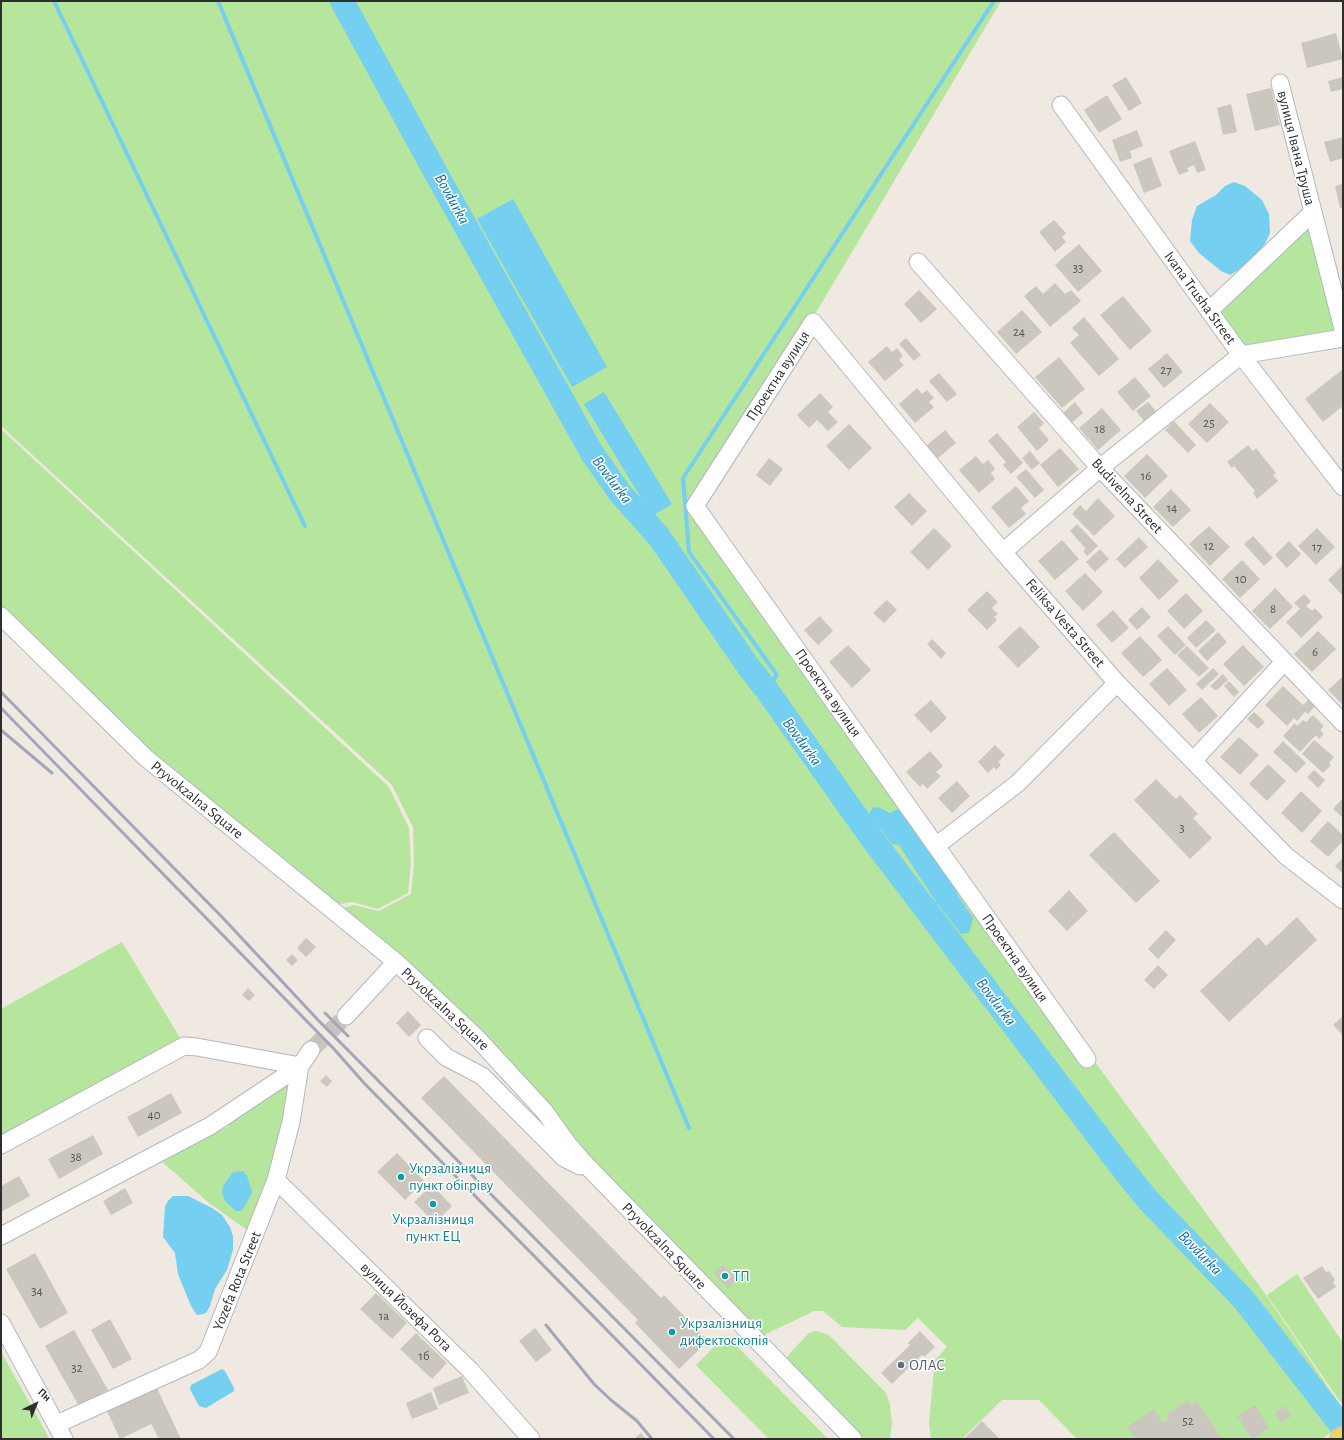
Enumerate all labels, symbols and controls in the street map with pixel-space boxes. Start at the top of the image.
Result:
street label: вулиця Івана Труша [1273,89,1319,207]
water label: Bovdurka [430,170,474,228]
street label: Ivana Trusha Street [1160,248,1240,348]
house number: 33 [1073,260,1083,276]
house number: 24 [1013,324,1025,340]
street label: Проектна вулиця [742,327,814,425]
house number: 27 [1160,362,1172,378]
house number: 25 [1203,415,1215,431]
house number: 18 [1095,421,1105,437]
water label: Bovdurka [588,452,636,508]
street label: Budivelna Street [1088,455,1166,537]
house number: 16 [1141,468,1151,484]
house number: 14 [1167,500,1177,516]
house number: 12 [1204,538,1214,554]
house number: 17 [1312,539,1322,555]
house number: 10 [1235,571,1247,587]
street label: Feliksa Vesta Street [1022,575,1108,671]
house number: 8 [1270,601,1276,617]
house number: 6 [1312,644,1318,660]
street label: Проектна вулиця [791,645,865,741]
water label: Bovdurka [778,714,826,770]
street label: Pryvokzalna Square [147,757,247,843]
house number: 3 [1179,820,1185,836]
street label: Проектна вулиця [978,910,1052,1006]
street label: Pryvokzalna Square [397,964,493,1054]
water label: Bovdurka [972,974,1020,1030]
house number: 40 [147,1107,161,1123]
house number: 38 [70,1149,82,1165]
place label: Укрзалізниця пункт обігріву [409,1159,493,1194]
marker: Укрзалізниця пункт обігріву [396,1172,406,1182]
marker: Укрзалізниця пункт ЕЦ [428,1199,438,1209]
street label: Pryvokzalna Square [618,1199,710,1293]
place label: Укрзалізниця пункт ЕЦ [392,1210,474,1245]
water label: Bovdurka [1174,1227,1226,1279]
street label: Yozefa Rota Street [209,1229,265,1333]
street label: вулиця Йозефа Рота [356,1259,456,1355]
place label: ТП [733,1267,750,1285]
marker: ТП [720,1271,730,1281]
house number: 34 [31,1283,43,1299]
house number: 1а [379,1308,389,1324]
place label: Укрзалізниця дифектоскопія [680,1314,769,1349]
marker: Укрзалізниця дифектоскопія [667,1327,677,1337]
house number: 1б [419,1348,429,1364]
place label: ОЛАС [909,1356,945,1374]
house number: 32 [71,1360,83,1376]
marker: ОЛАС [896,1360,906,1370]
north arrow [16,1384,56,1424]
text: Пн [36,1386,53,1403]
house number: 52 [1182,1413,1194,1429]

